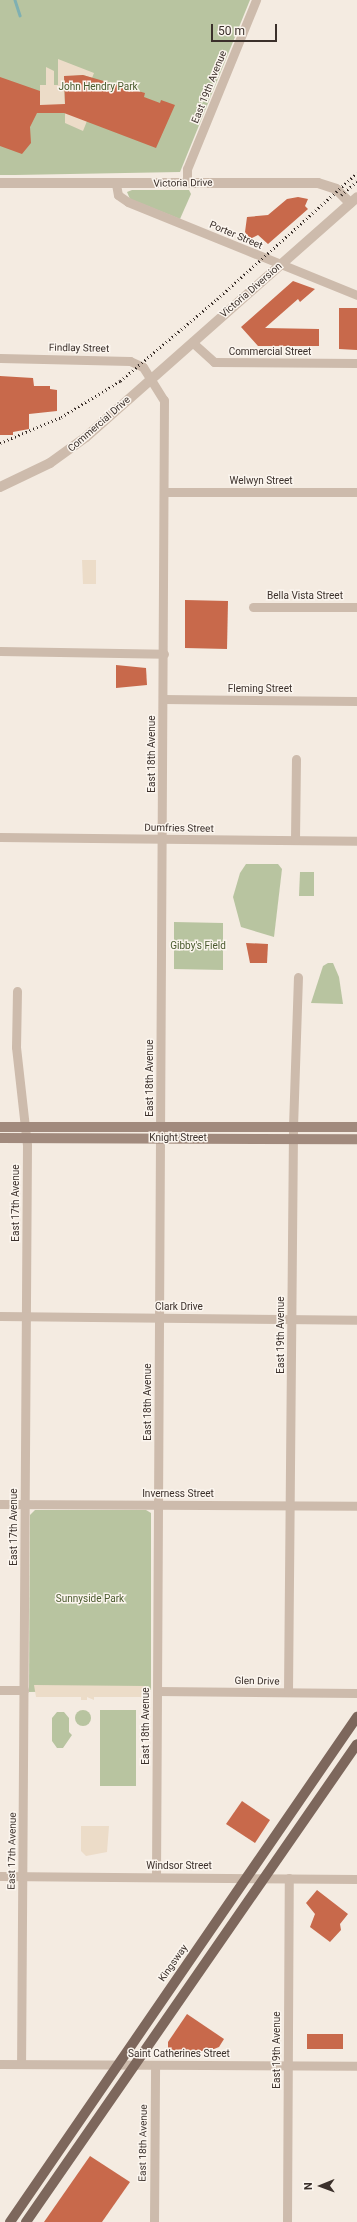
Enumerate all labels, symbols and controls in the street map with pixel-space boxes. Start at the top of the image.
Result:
scale bar [213,16,279,42]
text: 50 m [218,24,245,38]
street label: East 19th Avenue [189,49,229,125]
park label: John Hendry Park [58,81,138,93]
street label: Victoria Drive [153,176,213,190]
street label: Porter Street [208,218,264,252]
street label: Victoria Diversion [218,260,284,320]
street label: Findlay Street [49,341,109,355]
street label: Commercial Street [229,346,311,358]
street label: Commercial Drive [65,394,133,454]
street label: Welwyn Street [229,475,293,487]
street label: Bella Vista Street [267,590,343,602]
street label: Fleming Street [228,683,292,695]
street label: East 18th Avenue [146,715,158,793]
street label: Dumfries Street [144,821,214,835]
park label: Gibby's Field [170,940,226,952]
street label: East 18th Avenue [144,1039,156,1117]
street label: Knight Street [149,1132,207,1144]
street label: East 17th Avenue [10,1164,22,1242]
street label: East 19th Avenue [275,1296,287,1374]
street label: Clark Drive [155,1301,203,1313]
street label: East 18th Avenue [142,1363,154,1441]
street label: East 17th Avenue [8,1488,20,1566]
street label: Inverness Street [142,1488,214,1500]
park label: Sunnyside Park [56,1593,124,1605]
street label: Glen Drive [234,1675,280,1687]
street label: East 18th Avenue [140,1687,152,1765]
street label: East 17th Avenue [5,1812,19,1890]
street label: Windsor Street [146,1860,212,1872]
street label: Kingsway [156,1942,190,1984]
street label: East 19th Avenue [271,2011,283,2089]
street label: Saint Catherines Street [128,2048,230,2060]
street label: East 18th Avenue [136,2104,150,2182]
north arrow [301,2166,341,2206]
text: N [302,2182,315,2190]

